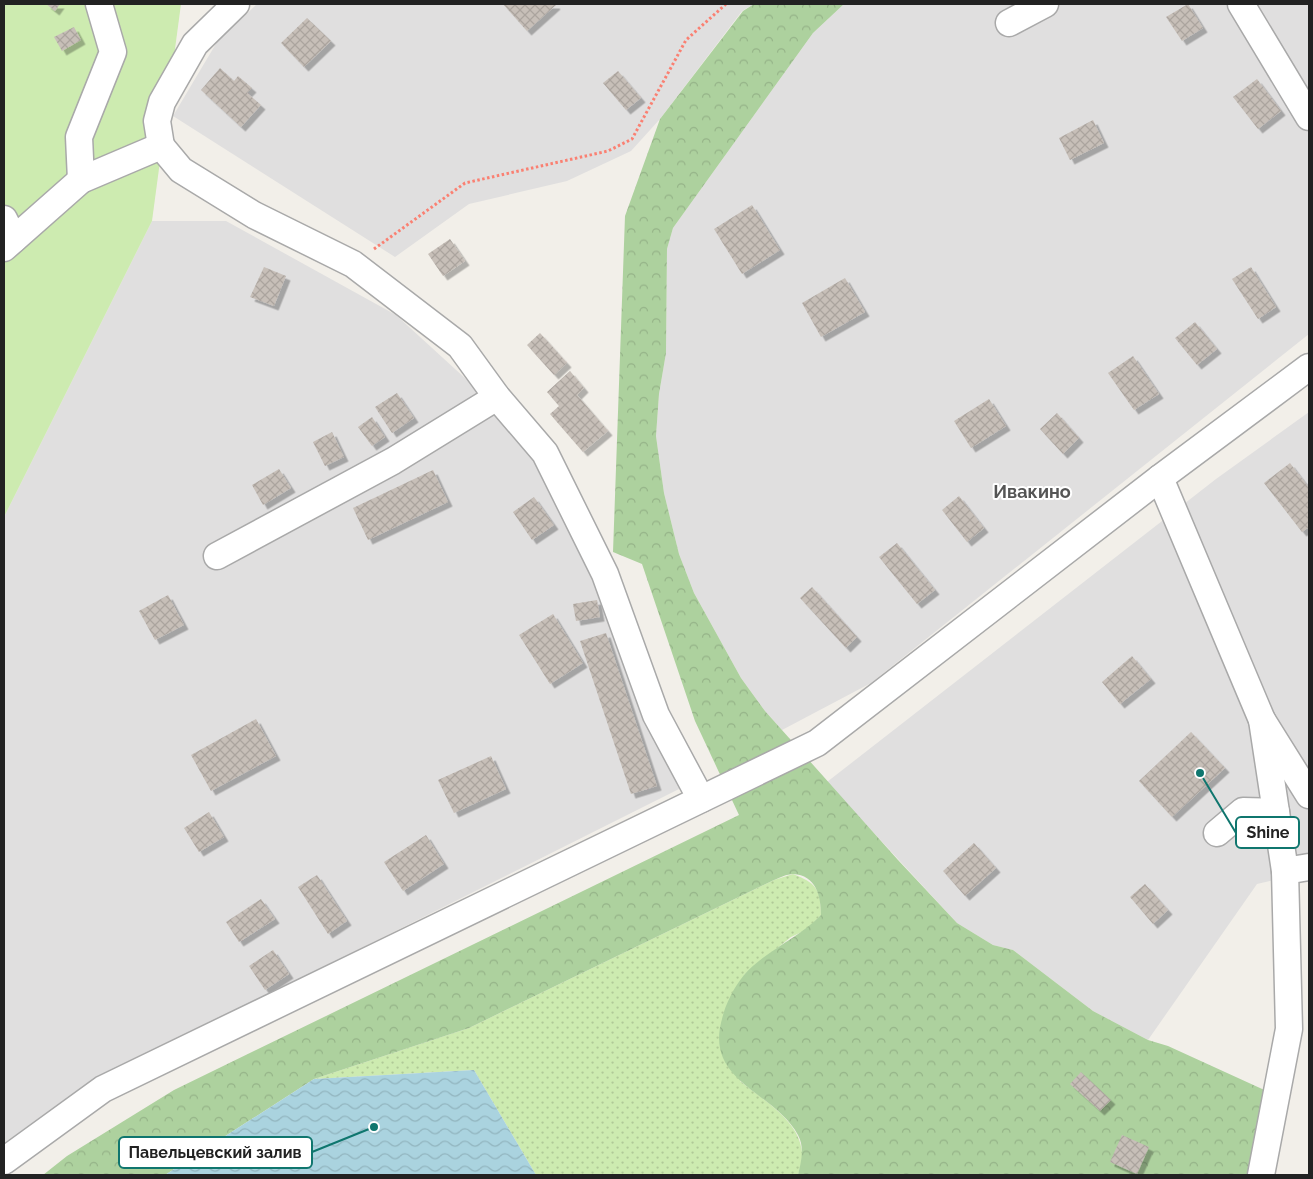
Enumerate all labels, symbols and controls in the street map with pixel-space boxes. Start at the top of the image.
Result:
district label: Ивакино [993,481,1071,502]
callout: Shine [1236,817,1299,848]
text: Shine [1247,823,1290,842]
callout: Павельцевский залив [119,1137,312,1168]
text: Павельцевский залив [128,1143,302,1162]

